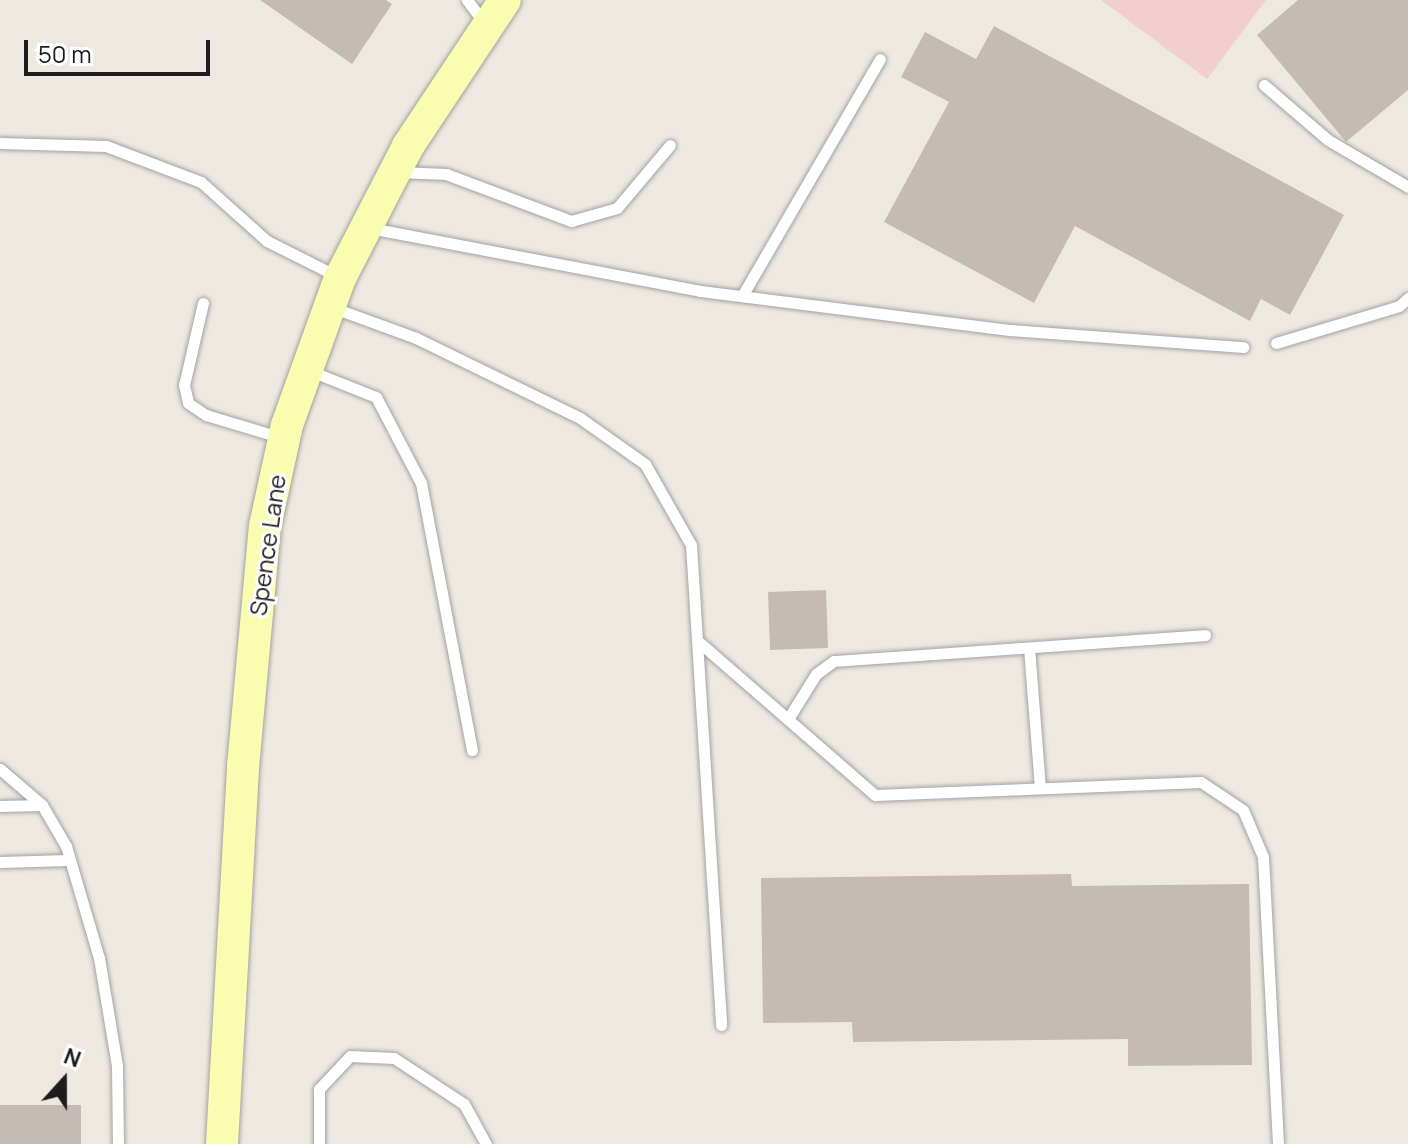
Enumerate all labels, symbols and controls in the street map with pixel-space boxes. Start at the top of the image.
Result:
scale bar [28,24,214,74]
text: 50 m [38,37,92,70]
street label: Spence Lane [243,472,291,618]
north arrow [24,1040,104,1120]
text: N [60,1041,85,1074]

